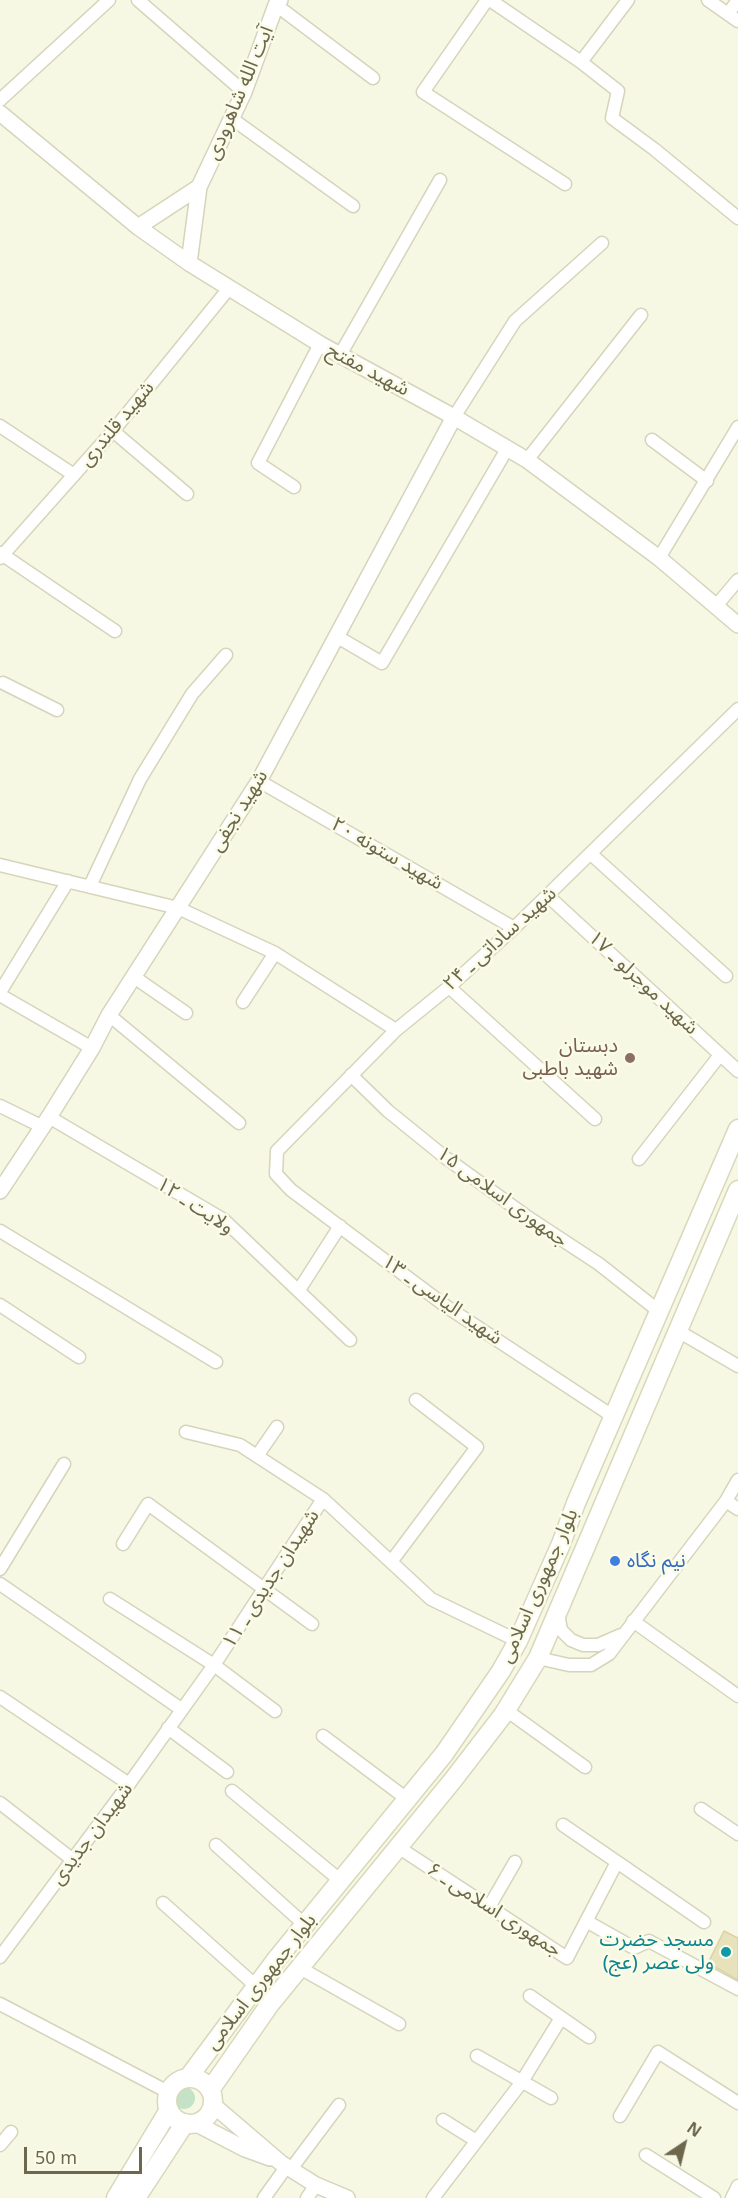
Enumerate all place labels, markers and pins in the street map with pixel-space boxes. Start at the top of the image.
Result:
place label: دبستان شهید باطبی [523,1034,618,1081]
marker: دبستان شهید باطبی [623,1051,637,1065]
place label: نیم نگاه [627,1549,686,1573]
marker: نیم نگاه [608,1554,622,1568]
place label: مسجد حضرت ولی عصر (عج) [599,1928,714,1975]
marker: مسجد حضرت ولی عصر (عج) [719,1945,733,1959]

